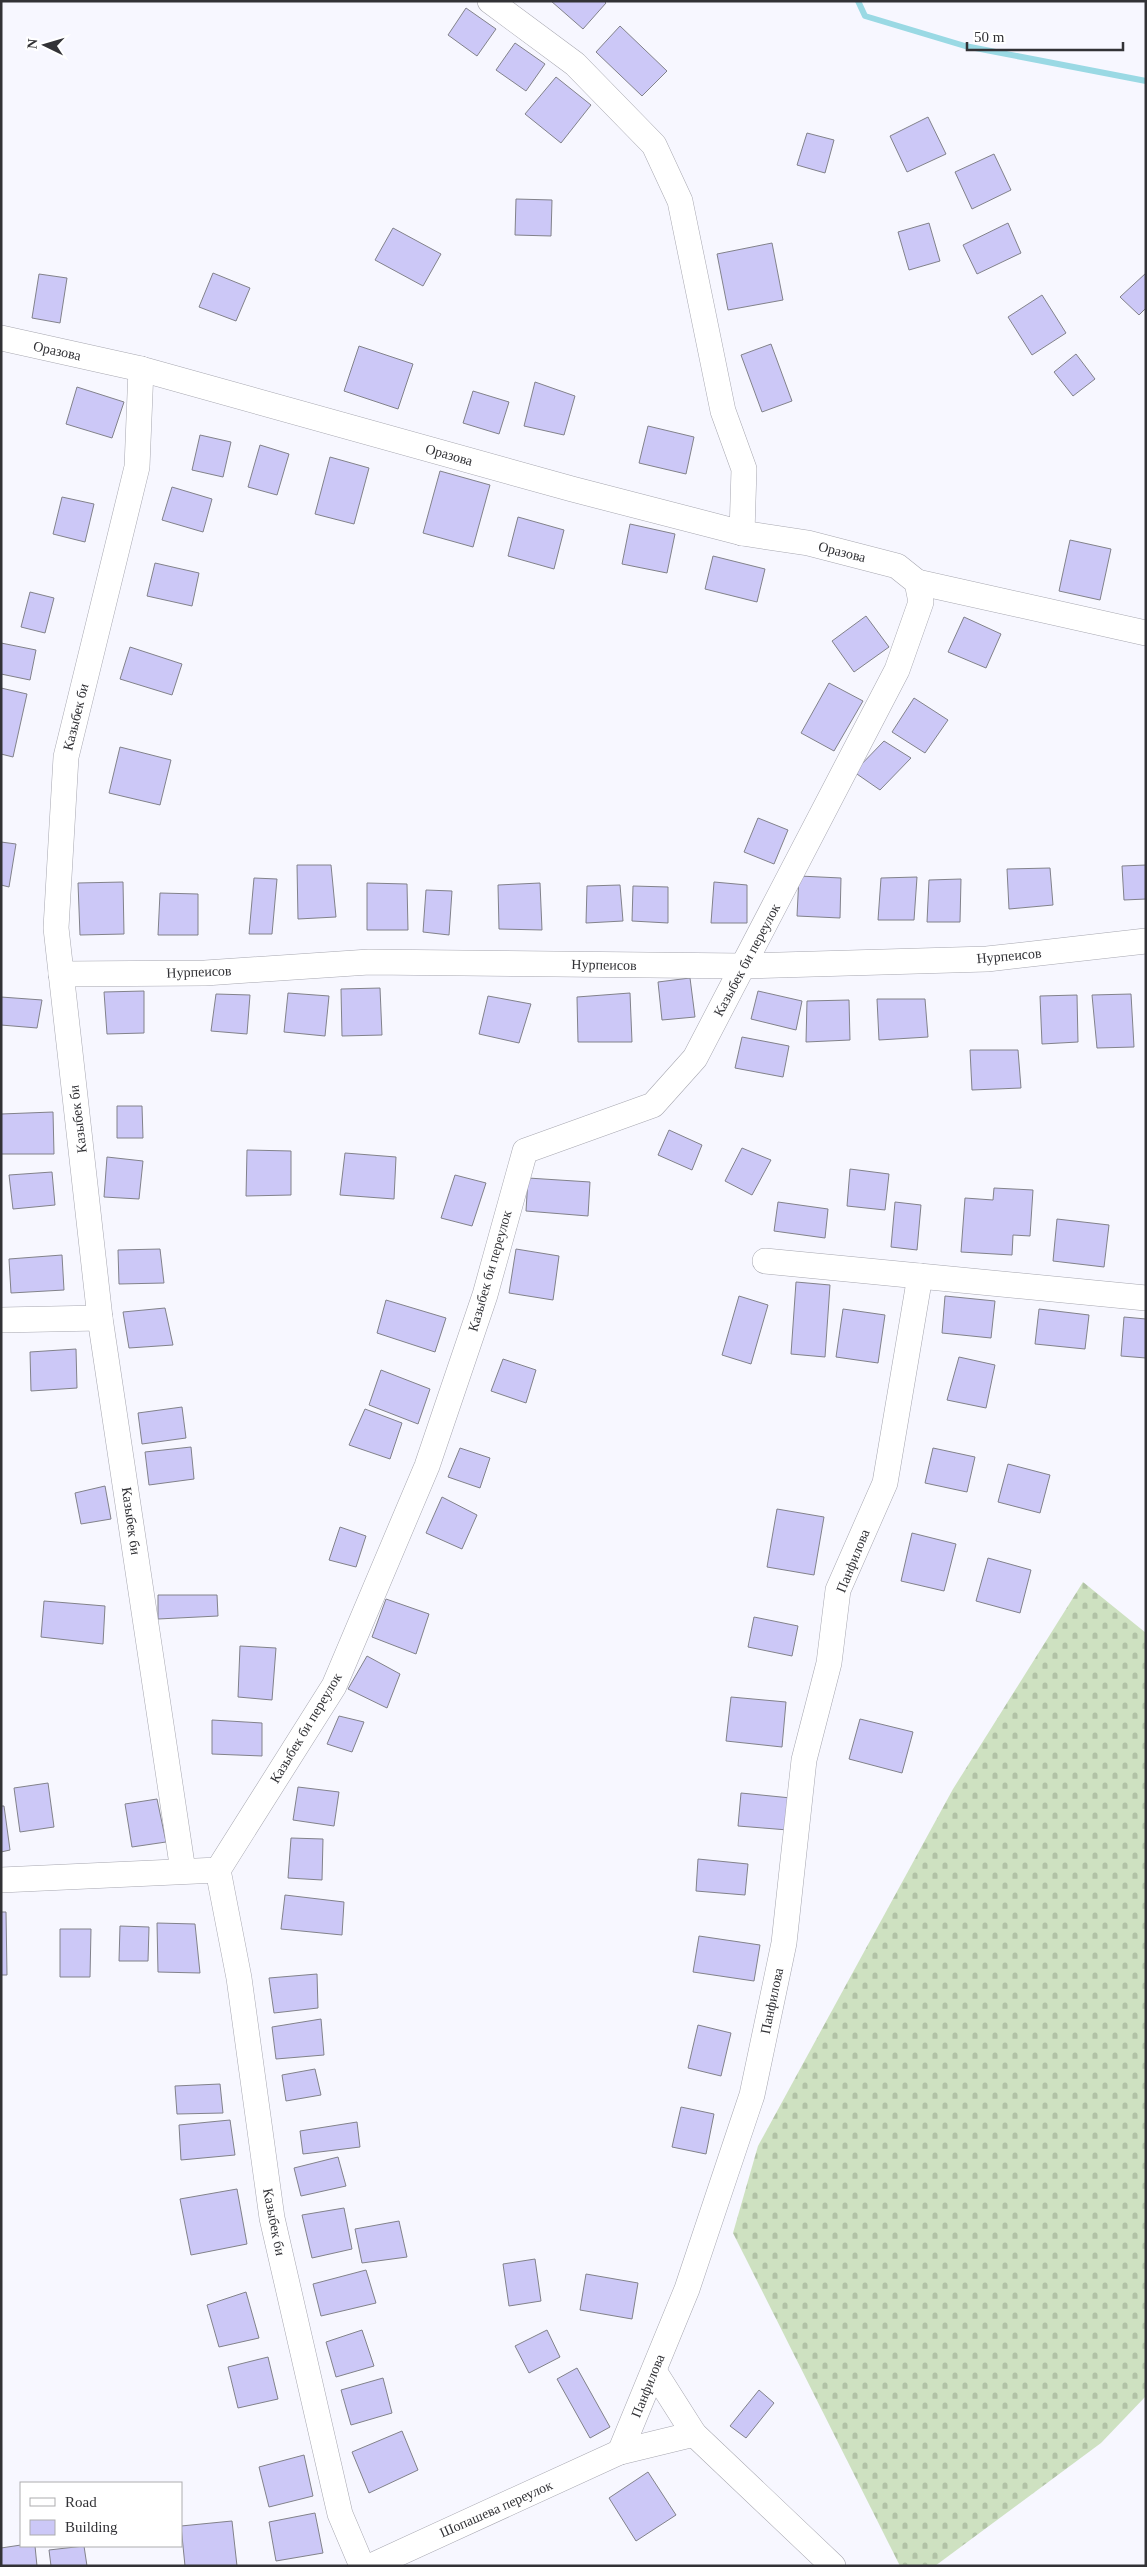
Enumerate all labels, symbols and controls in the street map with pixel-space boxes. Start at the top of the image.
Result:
north arrow [20,20,70,70]
scale bar [967,20,1123,52]
text: 50 m [974,29,1005,45]
text: N [25,38,40,50]
street label: Оразова [32,339,83,364]
street label: Оразова [424,441,475,469]
street label: Оразова [817,539,868,565]
street label: Казыбек би [60,682,92,752]
street label: Казыбек би переулок [711,901,783,1019]
street label: Нурпеисов [976,946,1042,966]
street label: Нурпеисов [571,957,637,973]
street label: Нурпеисов [166,963,232,981]
street label: Казыбек би [66,1084,90,1154]
street label: Казыбек би переулок [465,1208,515,1333]
street label: Казыбек би [119,1486,143,1556]
street label: Панфилова [833,1526,873,1595]
street label: Казыбек би переулок [267,1670,345,1786]
street label: Панфилова [758,1966,786,2035]
street label: Казыбек би [260,2187,288,2257]
street label: Панфилова [628,2351,668,2420]
street label: Шопашева переулок [437,2477,555,2541]
legend [20,2482,182,2547]
text: Road [65,2494,97,2510]
text: Building [65,2519,118,2535]

